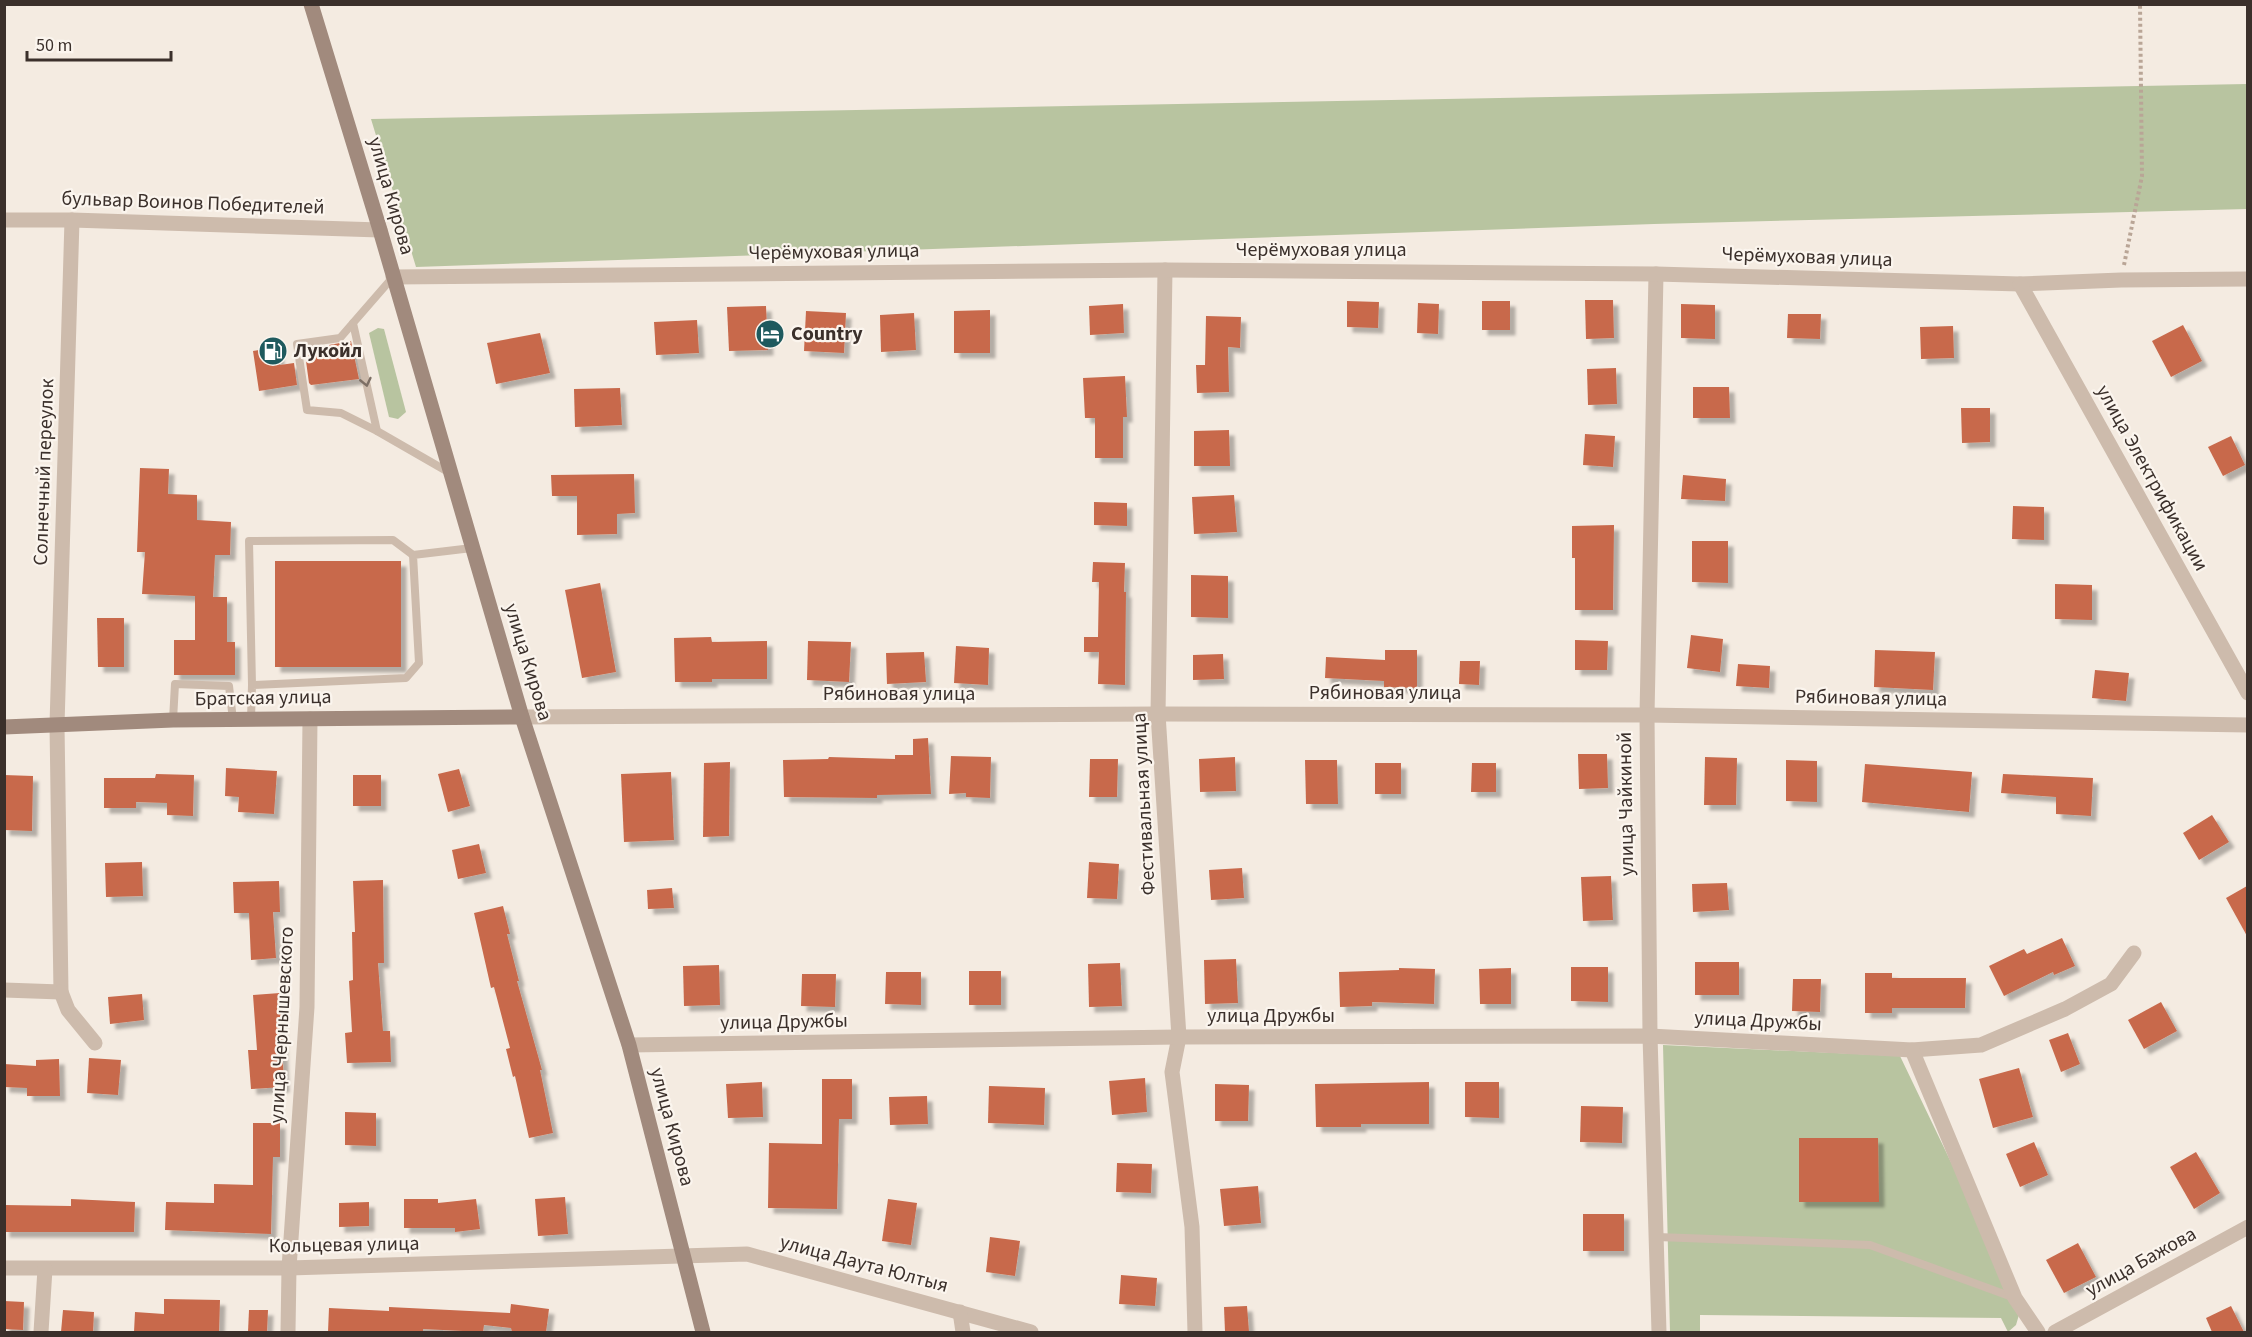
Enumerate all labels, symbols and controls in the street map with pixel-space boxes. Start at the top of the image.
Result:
scale bar [27,24,171,62]
text: 50 m [36,33,72,58]
street label: улица Кирова [361,134,421,258]
street label: бульвар Воинов Победителей [61,184,325,222]
street label: Черёмуховая улица [1235,236,1407,264]
street label: Черёмуховая улица [748,237,920,267]
street label: Черёмуховая улица [1721,240,1893,274]
hotel icon: Country [754,318,786,350]
place label: Country [791,320,863,348]
fuel station icon: Лукойл [257,335,289,367]
place label: Лукойл [293,337,362,365]
one-way arrow [358,377,371,387]
street label: Солнечный переулок [27,378,61,566]
street label: улица Электрификации [2089,380,2215,576]
street label: улица Кирова [497,600,559,724]
street label: Рябиновая улица [1309,679,1461,707]
street label: Рябиновая улица [823,680,975,708]
street label: Братская улица [194,683,332,713]
street label: Рябиновая улица [1795,683,1947,713]
street label: Фестивальная улица [1125,712,1163,896]
street label: улица Чайкиной [1611,732,1641,876]
street label: улица Чернышевского [263,926,301,1124]
street label: улица Дружбы [1207,1002,1335,1030]
street label: улица Дружбы [1693,1004,1823,1038]
street label: улица Дружбы [720,1007,848,1037]
street label: улица Кирова [643,1065,701,1189]
street label: улица Бажова [2081,1220,2201,1304]
street label: улица Даута Юлтыя [777,1228,951,1300]
street label: Кольцевая улица [268,1230,420,1260]

